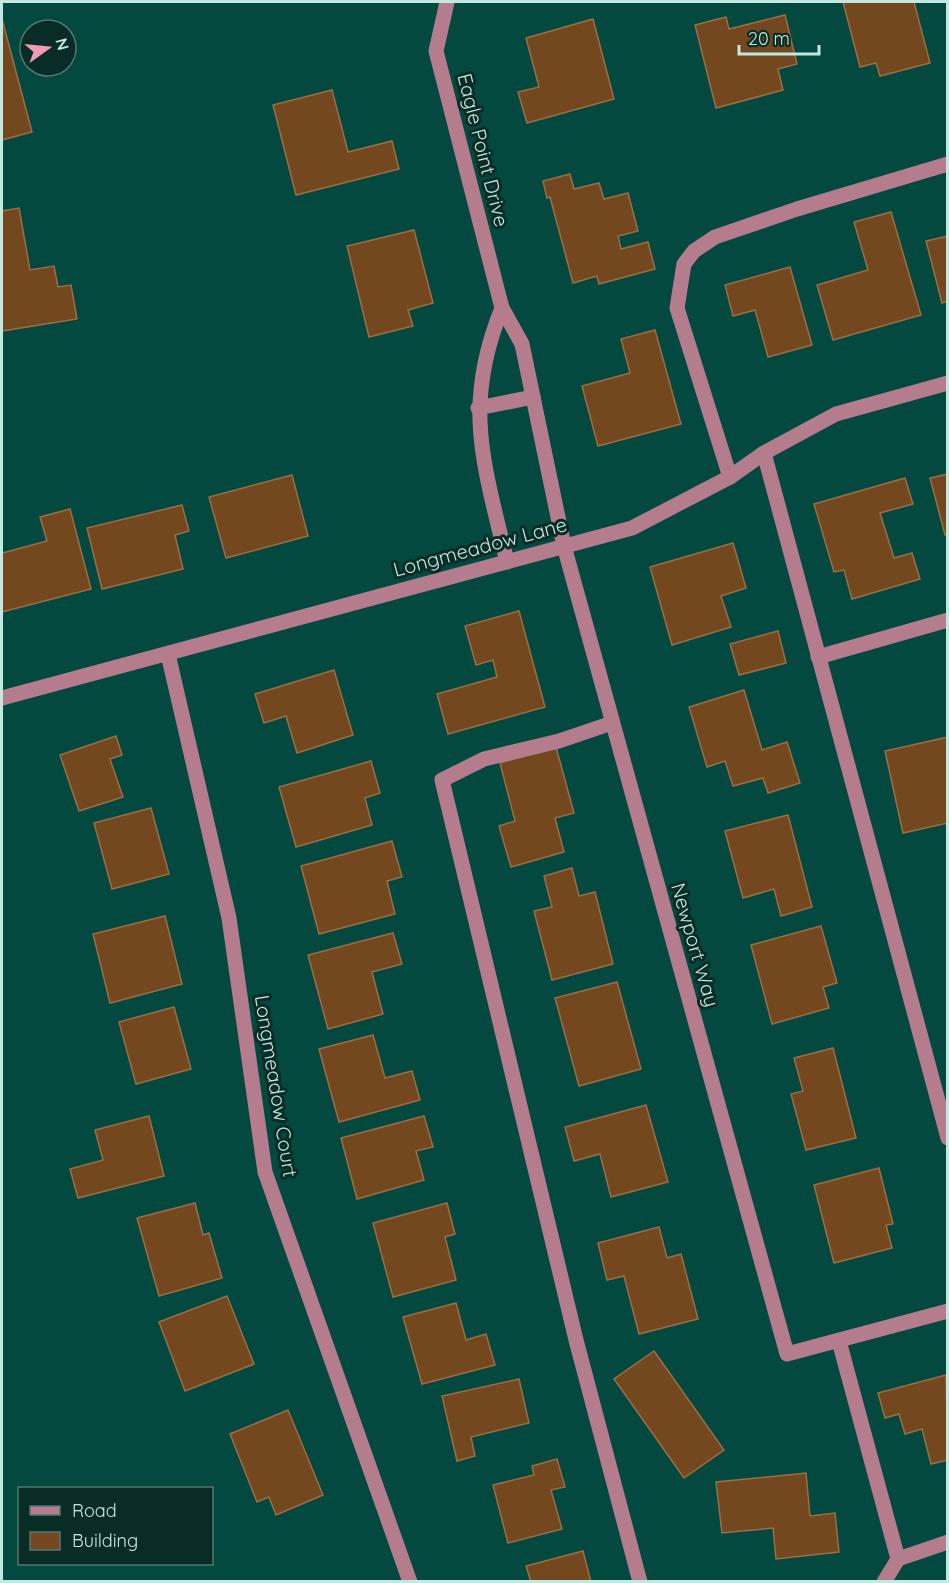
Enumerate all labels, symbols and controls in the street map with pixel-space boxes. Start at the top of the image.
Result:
north arrow [18,18,78,78]
scale bar [739,18,818,56]
text: 20 m [748,27,790,50]
text: N [51,36,74,52]
street label: Eagle Point Drive [452,71,515,229]
street label: Longmeadow Lane [390,511,569,582]
street label: Newport Way [666,880,725,1010]
street label: Longmeadow Court [250,993,303,1179]
legend [18,1487,213,1565]
text: Road [72,1499,117,1522]
text: Building [72,1529,138,1552]

